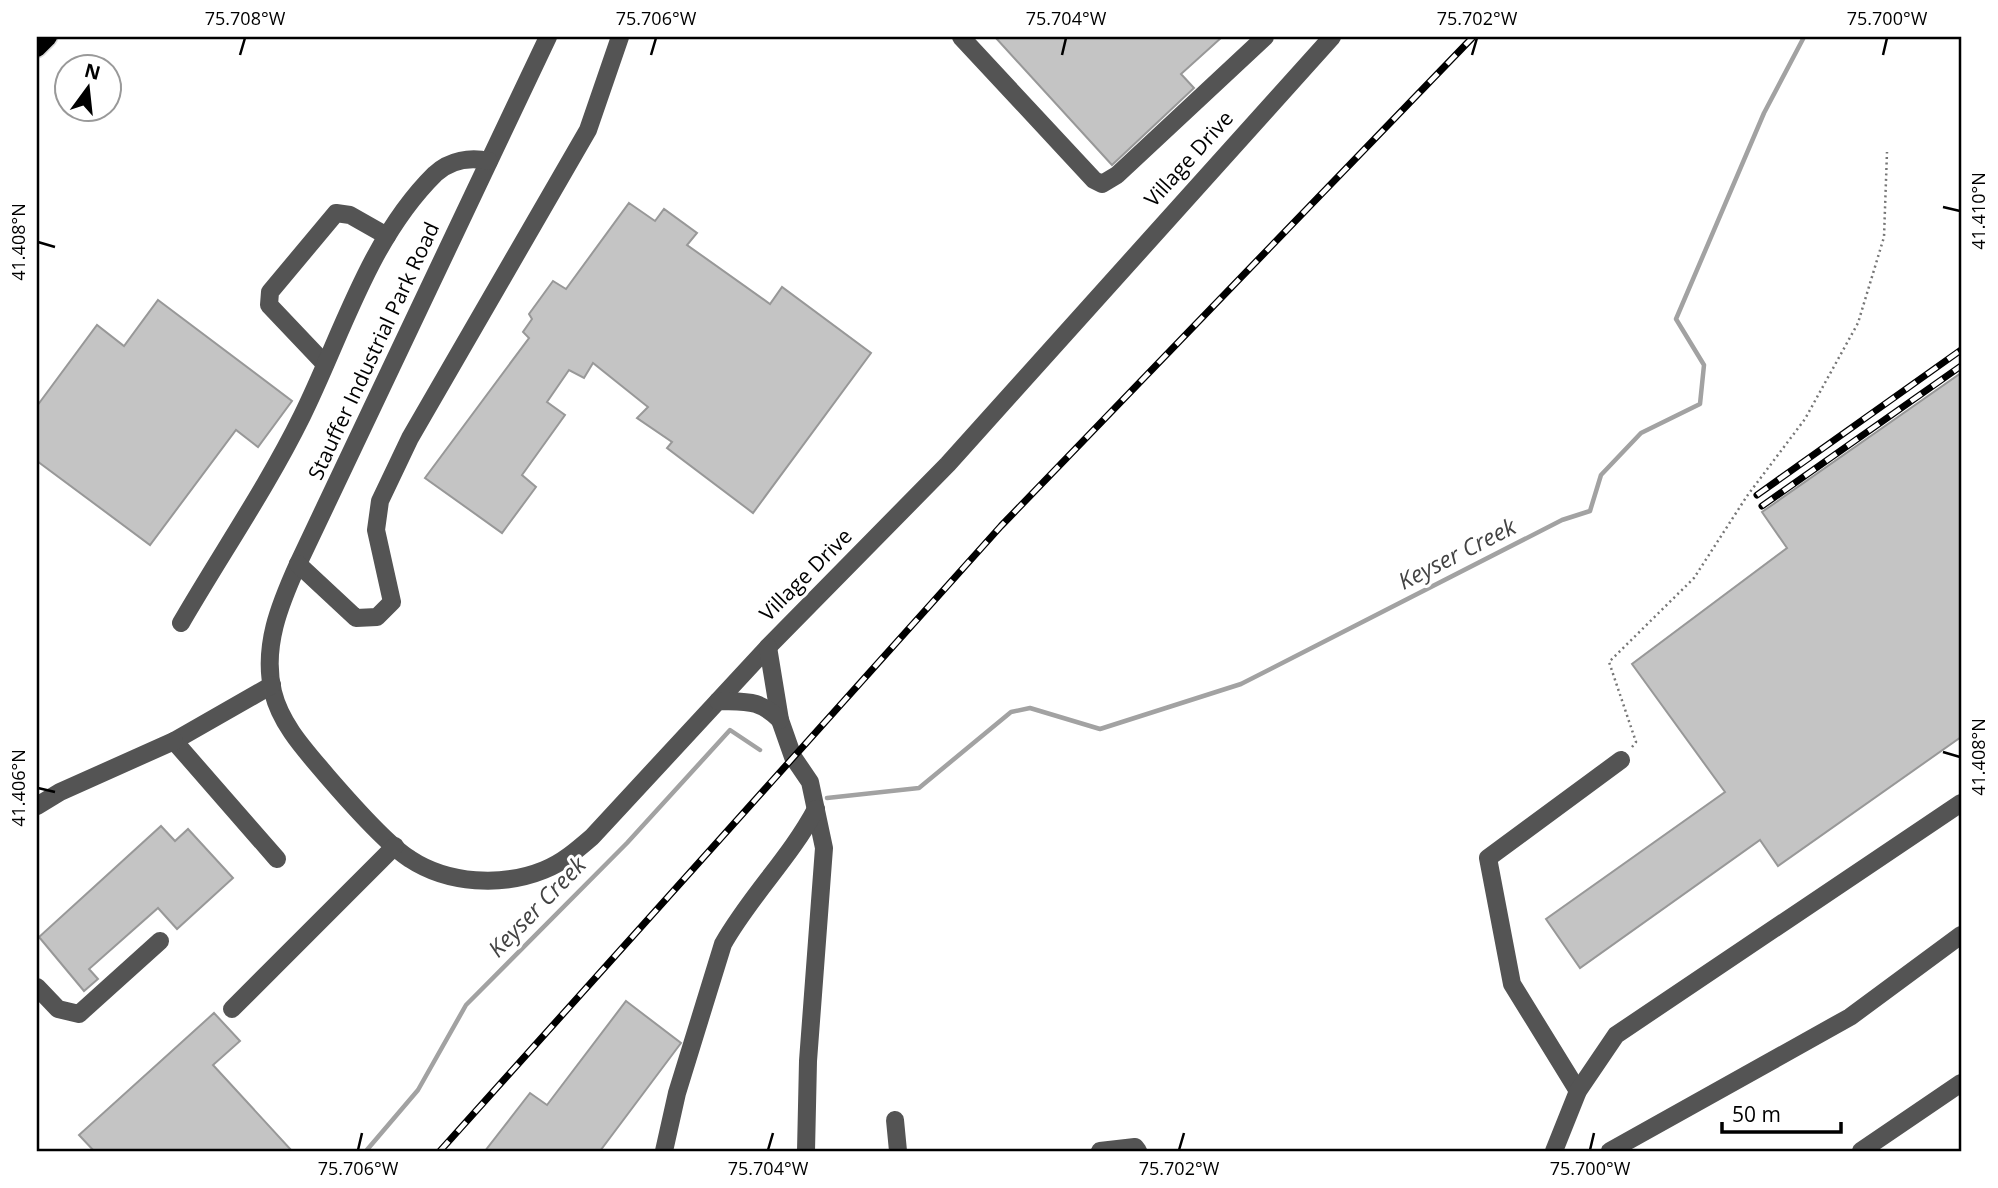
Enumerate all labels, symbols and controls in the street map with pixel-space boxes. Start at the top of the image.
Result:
text: 75.708°W [205,6,286,30]
text: 75.706°W [616,6,697,30]
text: 75.704°W [1026,6,1107,30]
text: 75.702°W [1437,6,1518,30]
text: 75.700°W [1847,6,1928,30]
north arrow [52,52,122,122]
text: N [82,57,103,86]
street label: Village Drive [1138,104,1239,212]
text: 41.410°N [1966,172,1990,250]
text: 41.408°N [6,203,30,281]
street label: Stauffer Industrial Park Road [301,217,445,484]
water label: Keyser Creek [1392,509,1522,596]
street label: Village Drive [753,522,858,627]
text: 41.408°N [1966,718,1990,796]
text: 41.406°N [6,749,30,827]
water label: Keyser Creek [480,849,593,964]
scale bar [1722,1090,1840,1134]
text: 50 m [1732,1100,1781,1128]
text: 75.706°W [318,1156,399,1180]
text: 75.704°W [728,1156,809,1180]
text: 75.702°W [1139,1156,1220,1180]
text: 75.700°W [1550,1156,1631,1180]

